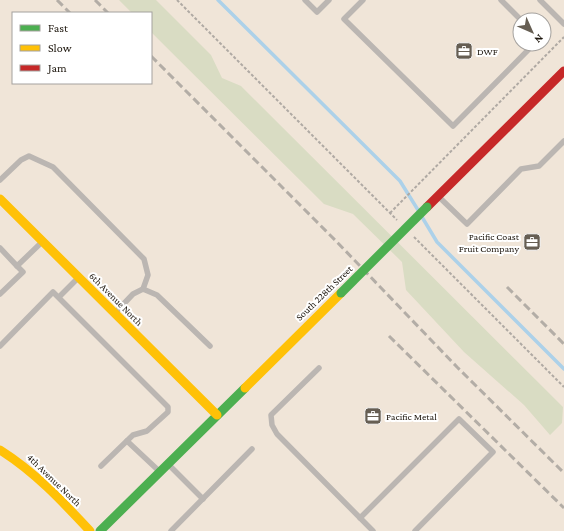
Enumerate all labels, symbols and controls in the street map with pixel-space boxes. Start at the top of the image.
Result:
legend [12,12,152,84]
north arrow [512,12,552,52]
text: Fast [48,21,69,35]
text: N [532,32,546,46]
text: Slow [48,41,72,55]
office icon: DWF [454,41,474,61]
place label: DWF [477,46,498,57]
text: Jam [47,61,67,75]
place label: Pacific Coast Fruit Company [459,231,520,254]
office icon: Pacific Coast Fruit Company [522,232,542,252]
street label: South 228th Street [293,263,355,323]
street label: 6th Avenue North [87,270,145,328]
office icon: Pacific Metal [363,406,383,426]
place label: Pacific Metal [386,411,437,422]
street label: 4th Avenue North [25,451,84,509]

